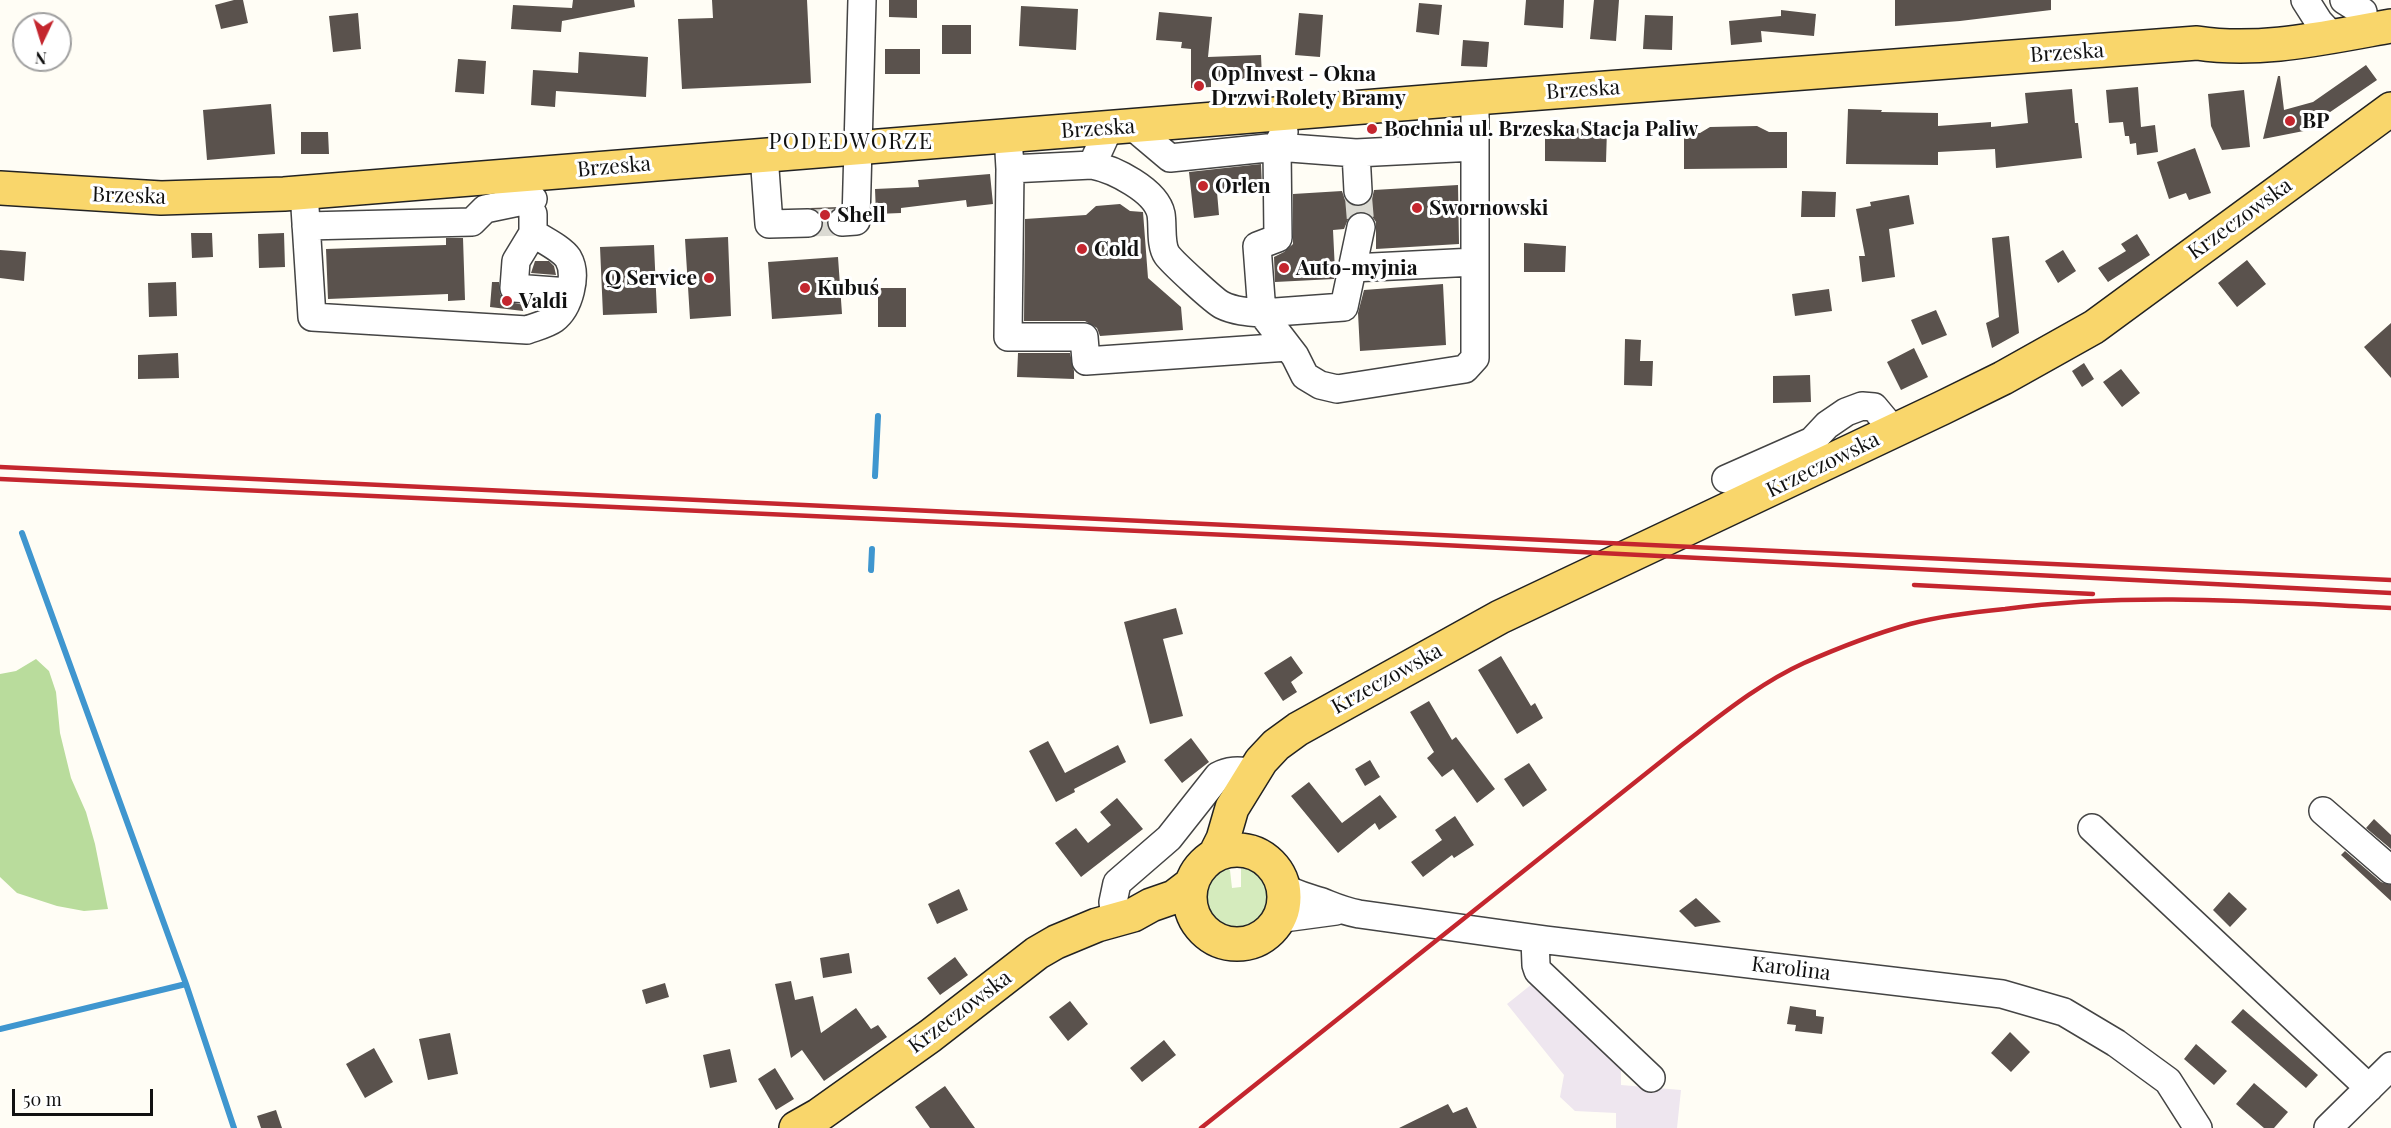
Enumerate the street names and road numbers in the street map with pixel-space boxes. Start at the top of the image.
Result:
street label: Brzeska [2029,38,2105,68]
street label: Brzeska [1545,75,1621,105]
street label: Brzeska [1060,114,1136,144]
street label: Brzeska [576,151,652,183]
street label: Krzeczowska [2183,173,2297,265]
street label: Brzeska [92,182,166,210]
street label: Krzeczowska [1762,427,1884,503]
street label: Krzeczowska [1327,638,1447,720]
street label: Karolina [1750,952,1832,986]
street label: Krzeczowska [904,965,1016,1059]

